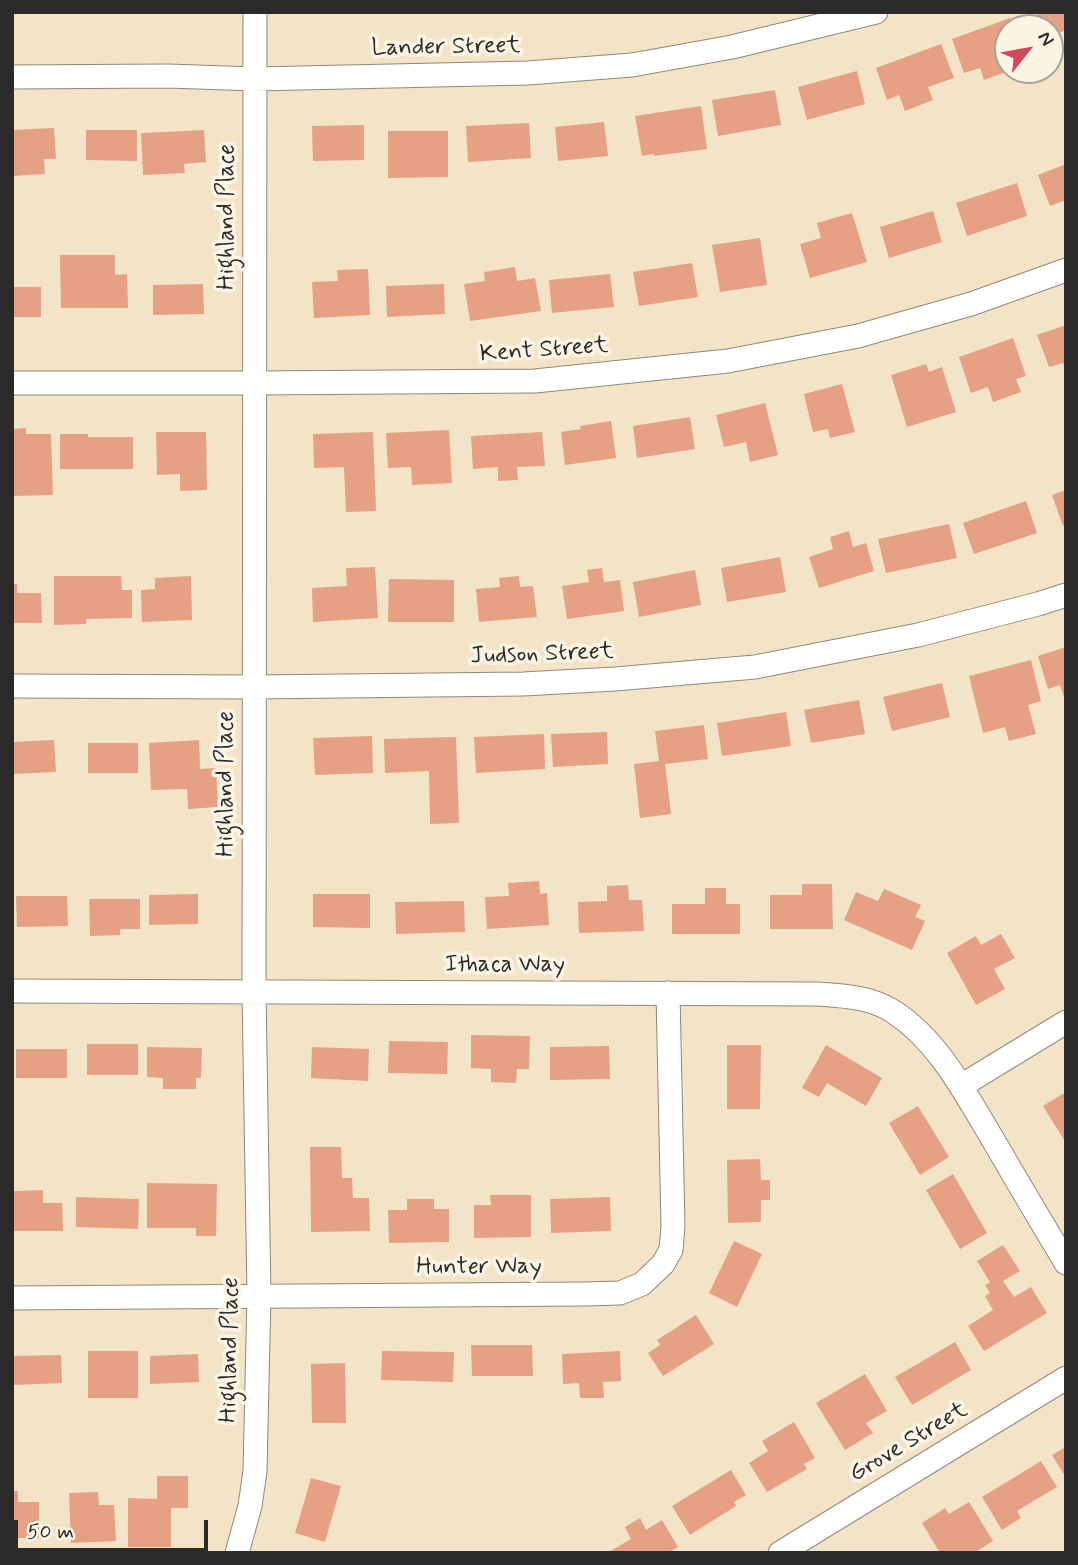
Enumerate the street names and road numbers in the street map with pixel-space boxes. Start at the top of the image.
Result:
street label: Lander Street [371,32,521,64]
street label: Highland Place [214,144,242,290]
street label: Kent Street [479,332,609,370]
street label: Judson Street [470,638,614,672]
street label: Highland Place [213,711,241,857]
street label: Ithaca Way [445,952,565,980]
street label: Hunter Way [416,1254,542,1282]
street label: Highland Place [215,1277,247,1423]
street label: Grove Street [845,1397,973,1489]

